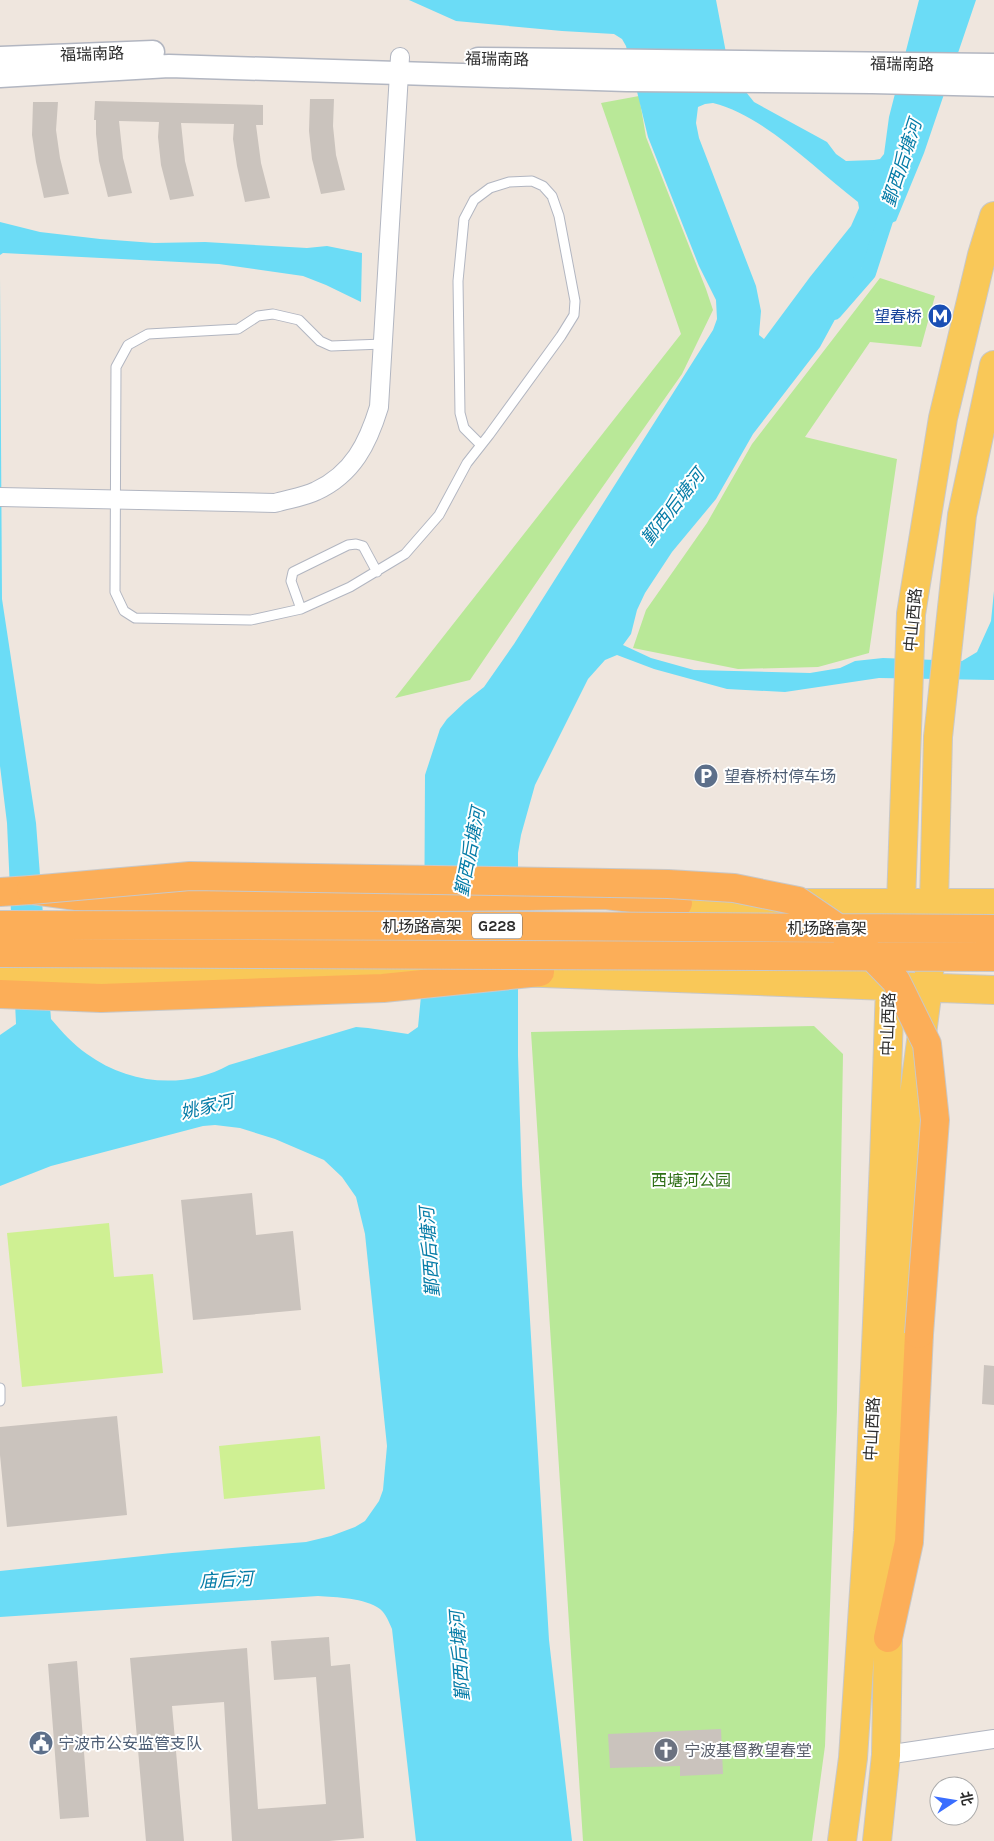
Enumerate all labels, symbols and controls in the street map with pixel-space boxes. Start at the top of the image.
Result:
street label: 福瑞南路 [60,43,124,65]
street label: 福瑞南路 [465,49,529,69]
street label: 福瑞南路 [870,54,934,74]
water label: 鄞西后塘河 [878,114,927,209]
metro station icon: 望春桥 [927,303,953,329]
place label: 望春桥 [874,307,922,326]
water label: 鄞西后塘河 [637,462,711,549]
street label: 中山西路 [901,587,925,653]
parking icon: 望春桥村停车场 [693,763,719,789]
place label: 望春桥村停车场 [724,767,836,786]
water label: 鄞西后塘河 [451,803,490,898]
road number: G228 [472,914,522,938]
street label: 机场路高架 [382,917,462,936]
street label: 机场路高架 [787,919,867,938]
street label: 中山西路 [877,992,899,1056]
water label: 姚家河 [178,1090,239,1124]
park label: 西塘河公园 [651,1171,731,1190]
water label: 鄞西后塘河 [416,1203,444,1298]
street label: 中山西路 [861,1397,883,1461]
water label: 庙后河 [198,1567,257,1592]
water label: 鄞西后塘河 [446,1607,474,1702]
public building icon: 宁波市公安监管支队 [28,1730,54,1756]
place label: 宁波市公安监管支队 [58,1734,202,1753]
church icon: 宁波基督教望春堂 [653,1737,679,1763]
place label: 宁波基督教望春堂 [684,1741,812,1760]
north arrow [929,1776,979,1826]
text: 北 [956,1790,976,1807]

